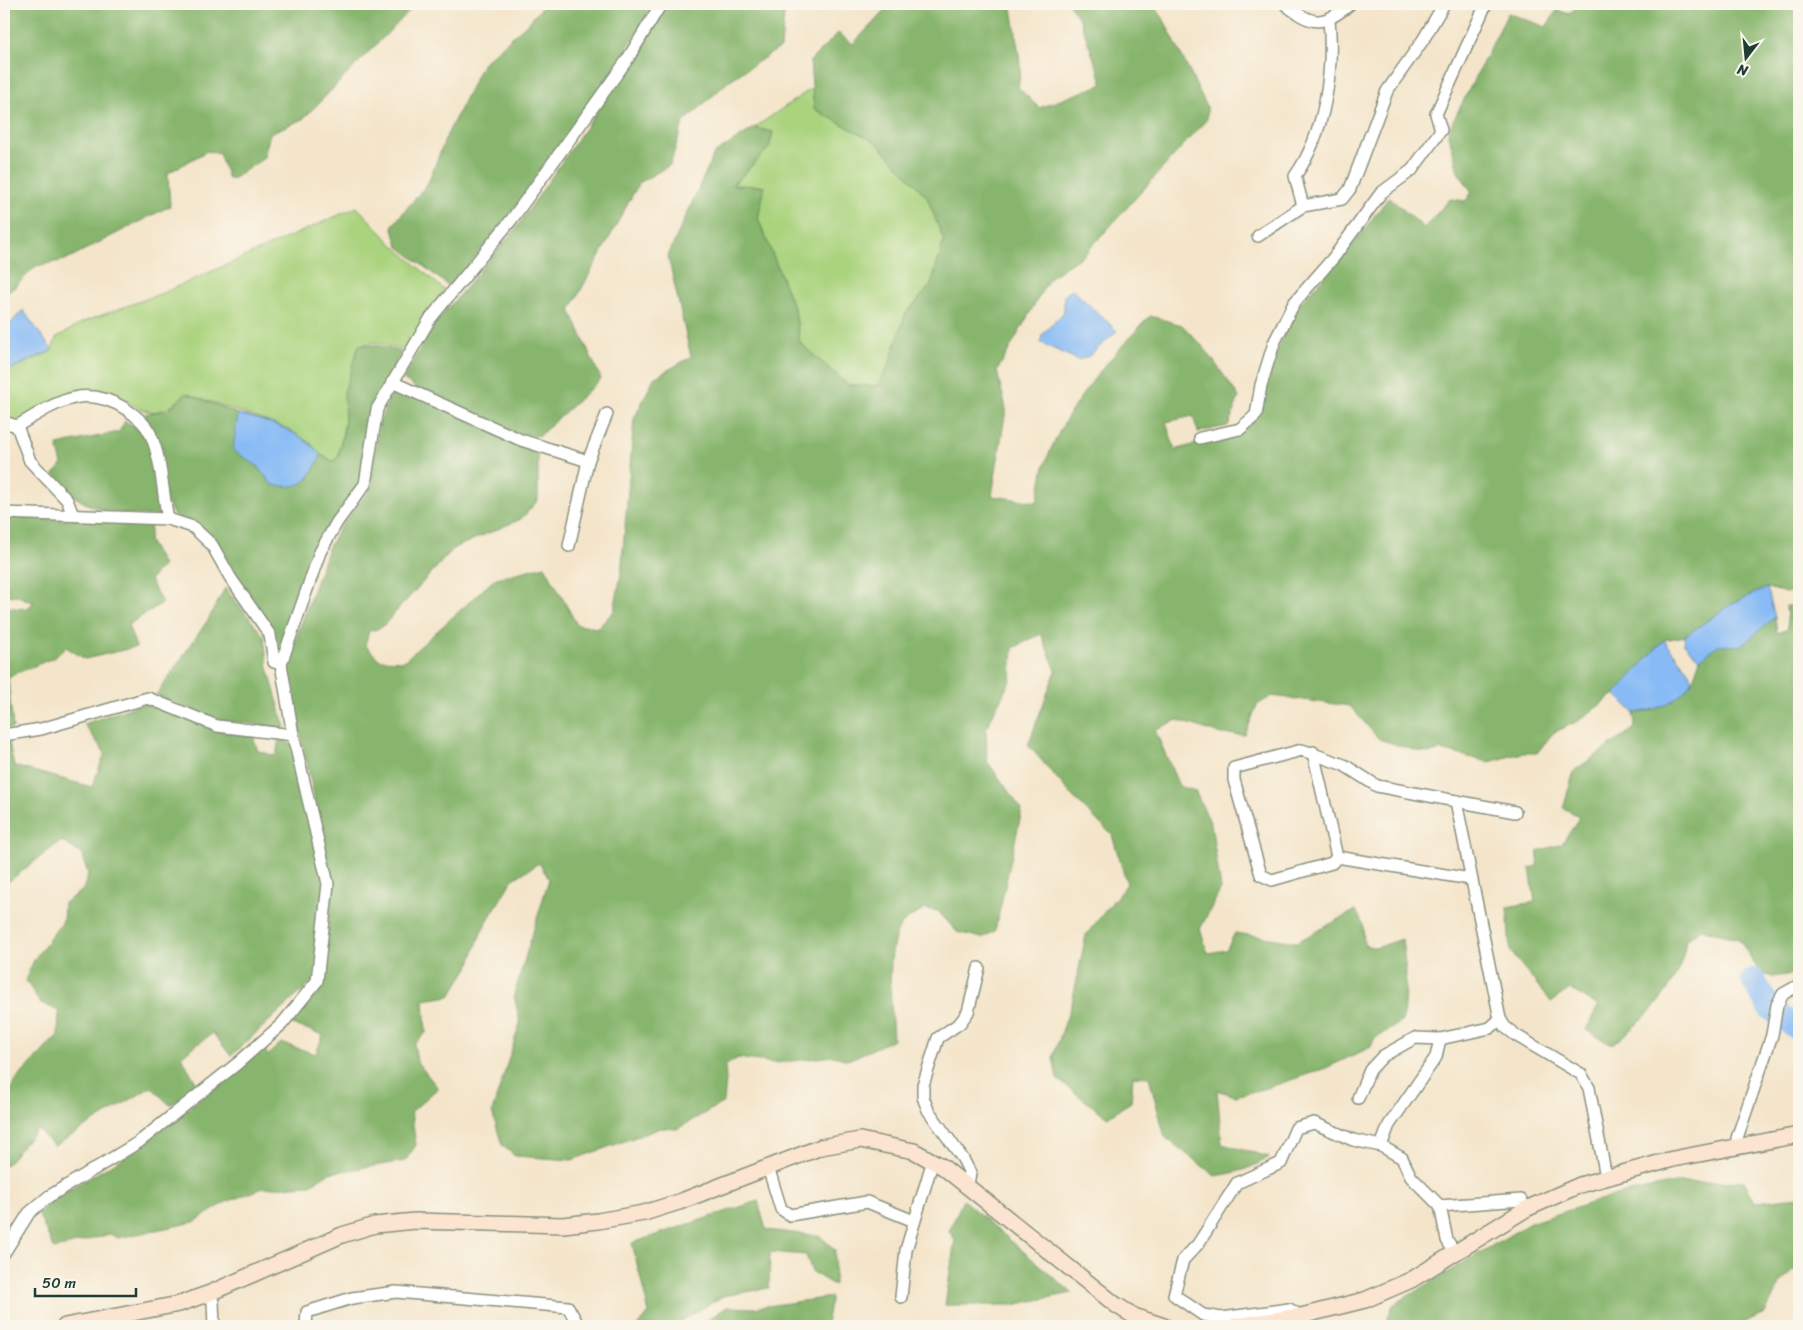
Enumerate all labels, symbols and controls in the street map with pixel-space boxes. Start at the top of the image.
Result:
north arrow [1720,32,1770,82]
text: N [1734,57,1752,84]
scale bar [35,1265,136,1297]
text: 50 m [42,1270,77,1296]

